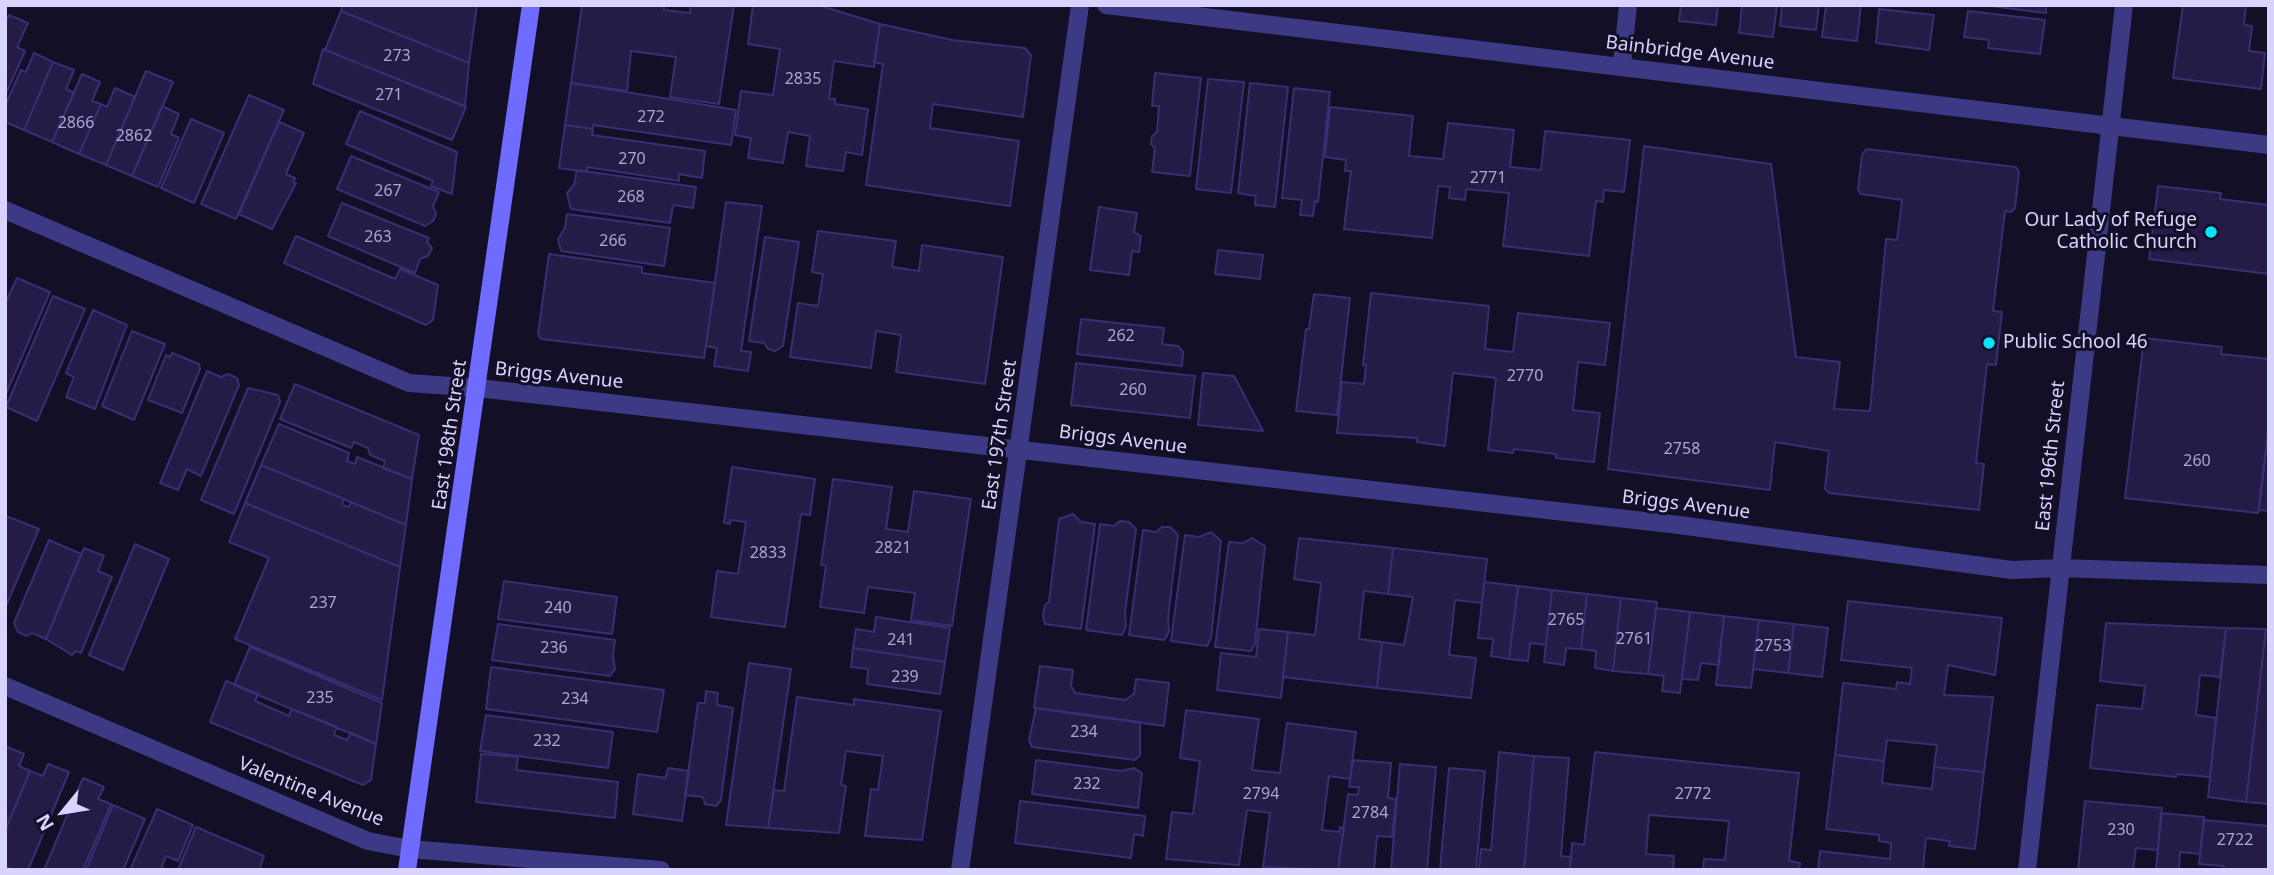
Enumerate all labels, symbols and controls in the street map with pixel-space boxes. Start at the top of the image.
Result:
street label: Bainbridge Avenue [1604,31,1776,75]
house number: 273 [383,46,411,66]
house number: 2835 [785,69,821,89]
house number: 271 [375,85,403,105]
house number: 272 [637,107,665,127]
house number: 2866 [58,113,94,133]
house number: 2862 [116,126,152,146]
house number: 270 [618,149,646,169]
house number: 2771 [1470,168,1506,188]
house number: 267 [374,181,402,201]
house number: 268 [617,187,645,207]
place label: Our Lady of Refuge Catholic Church [2025,210,2197,254]
marker: Our Lady of Refuge Catholic Church [2203,224,2219,240]
house number: 263 [364,227,392,247]
house number: 266 [599,231,627,251]
house number: 262 [1107,326,1135,346]
place label: Public School 46 [2003,332,2148,354]
marker: Public School 46 [1981,335,1997,351]
street label: East 198th Street [428,358,472,512]
street label: Briggs Avenue [494,358,624,394]
street label: East 197th Street [978,358,1022,512]
house number: 2770 [1507,366,1543,386]
house number: 260 [1119,380,1147,400]
street label: East 196th Street [2032,380,2070,532]
street label: Briggs Avenue [1057,421,1189,459]
house number: 2758 [1664,439,1700,459]
house number: 260 [2183,451,2211,471]
street label: Briggs Avenue [1620,486,1752,524]
house number: 2821 [875,538,911,558]
house number: 2833 [750,543,786,563]
house number: 237 [309,593,337,613]
house number: 240 [544,598,572,618]
house number: 2765 [1548,610,1584,630]
house number: 2761 [1616,629,1652,649]
house number: 241 [887,630,915,650]
house number: 2753 [1755,636,1791,656]
house number: 236 [540,638,568,658]
house number: 239 [891,667,919,687]
house number: 235 [306,688,334,708]
house number: 234 [561,689,589,709]
house number: 234 [1070,722,1098,742]
house number: 232 [533,731,561,751]
street label: Valentine Avenue [235,752,387,832]
house number: 232 [1073,774,1101,794]
north arrow [28,777,98,847]
house number: 2794 [1243,784,1279,804]
house number: 2772 [1675,784,1711,804]
house number: 2784 [1352,803,1388,823]
text: N [30,809,60,836]
house number: 230 [2107,820,2135,840]
house number: 2722 [2217,830,2253,850]

